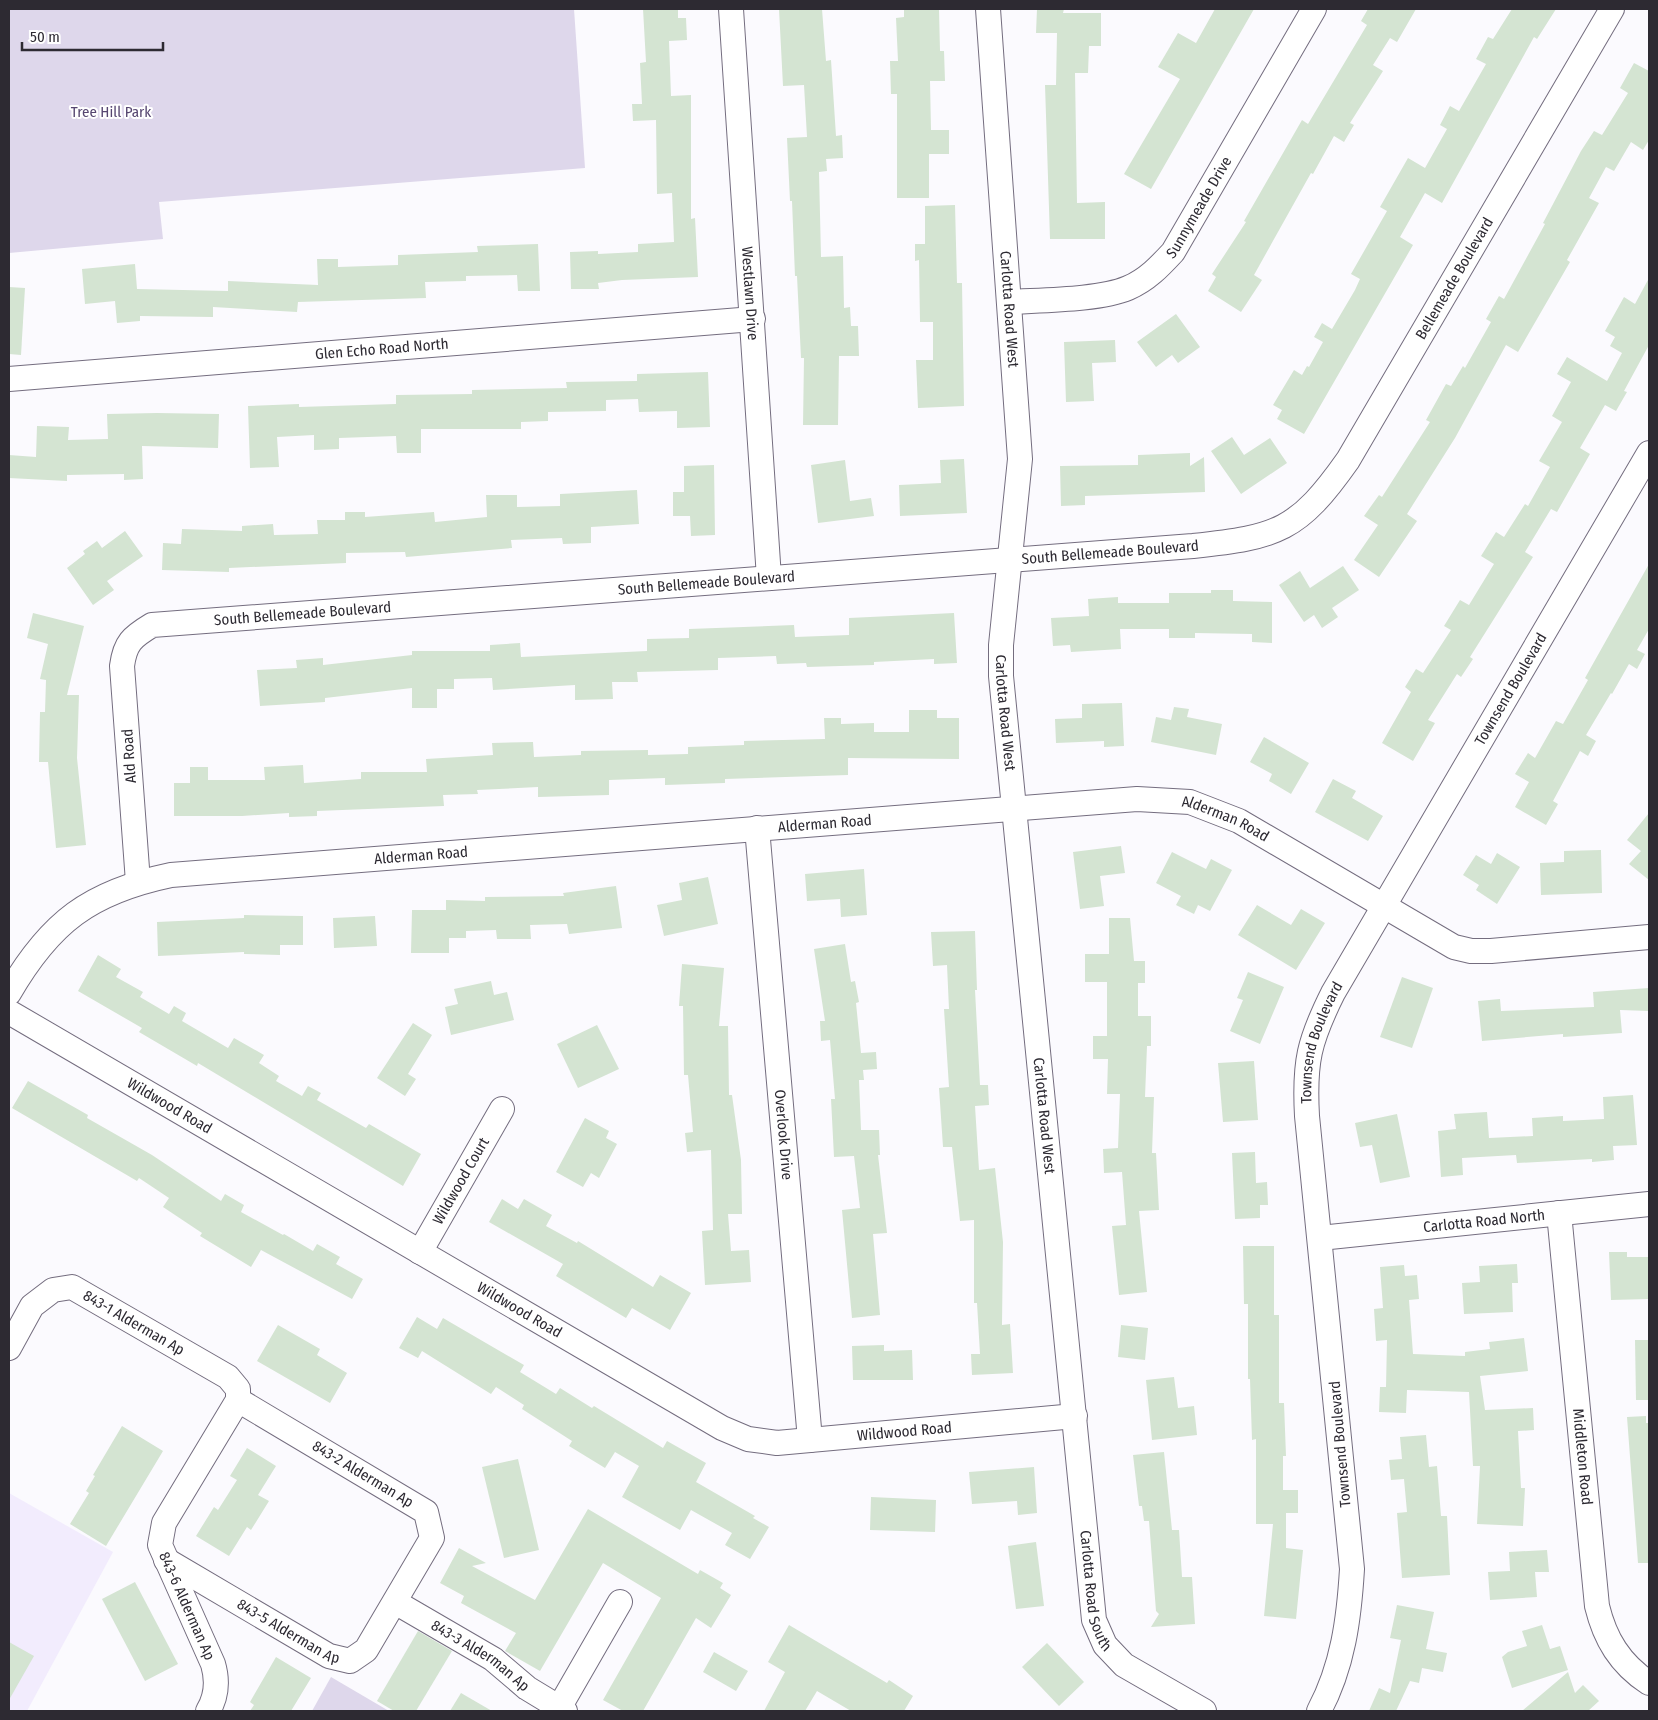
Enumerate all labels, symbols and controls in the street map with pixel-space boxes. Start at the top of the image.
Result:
scale bar [22,20,164,52]
text: 50 m [30,28,60,46]
park label: Tree Hill Park [71,103,151,121]
street label: Sunnymeade Drive [1163,153,1235,262]
street label: Bellemeade Boulevard [1412,214,1497,343]
street label: Westlawn Drive [738,246,762,341]
street label: Carlotta Road West [996,250,1022,368]
street label: Glen Echo Road North [314,335,449,363]
street label: South Bellemeade Boulevard [1021,536,1200,568]
street label: South Bellemeade Boulevard [617,567,796,599]
street label: South Bellemeade Boulevard [213,598,392,629]
street label: Townsend Boulevard [1471,630,1551,749]
street label: Carlotta Road West [992,654,1019,772]
street label: Ald Road [118,728,140,784]
street label: Alderman Road [1181,793,1272,846]
street label: Alderman Road [777,811,872,836]
street label: Alderman Road [374,843,469,868]
street label: Townsend Boulevard [1297,979,1347,1104]
street label: Carlotta Road West [1030,1057,1059,1175]
street label: Wildwood Road [124,1074,215,1138]
street label: Overlook Drive [771,1089,796,1181]
street label: Wildwood Court [429,1134,493,1228]
street label: Carlotta Road North [1422,1206,1546,1236]
street label: Wildwood Road [474,1278,565,1342]
street label: 843-1 Alderman Ap [80,1286,188,1359]
street label: Townsend Boulevard [1326,1380,1354,1508]
street label: Middleton Road [1569,1408,1596,1506]
street label: Wildwood Road [856,1418,953,1445]
street label: 843-2 Alderman Ap [309,1437,417,1511]
street label: Carlotta Road South [1076,1529,1115,1655]
street label: 843-6 Alderman Ap [155,1549,219,1663]
street label: 843-5 Alderman Ap [234,1595,342,1667]
street label: 843-3 Alderman Ap [428,1616,533,1695]

